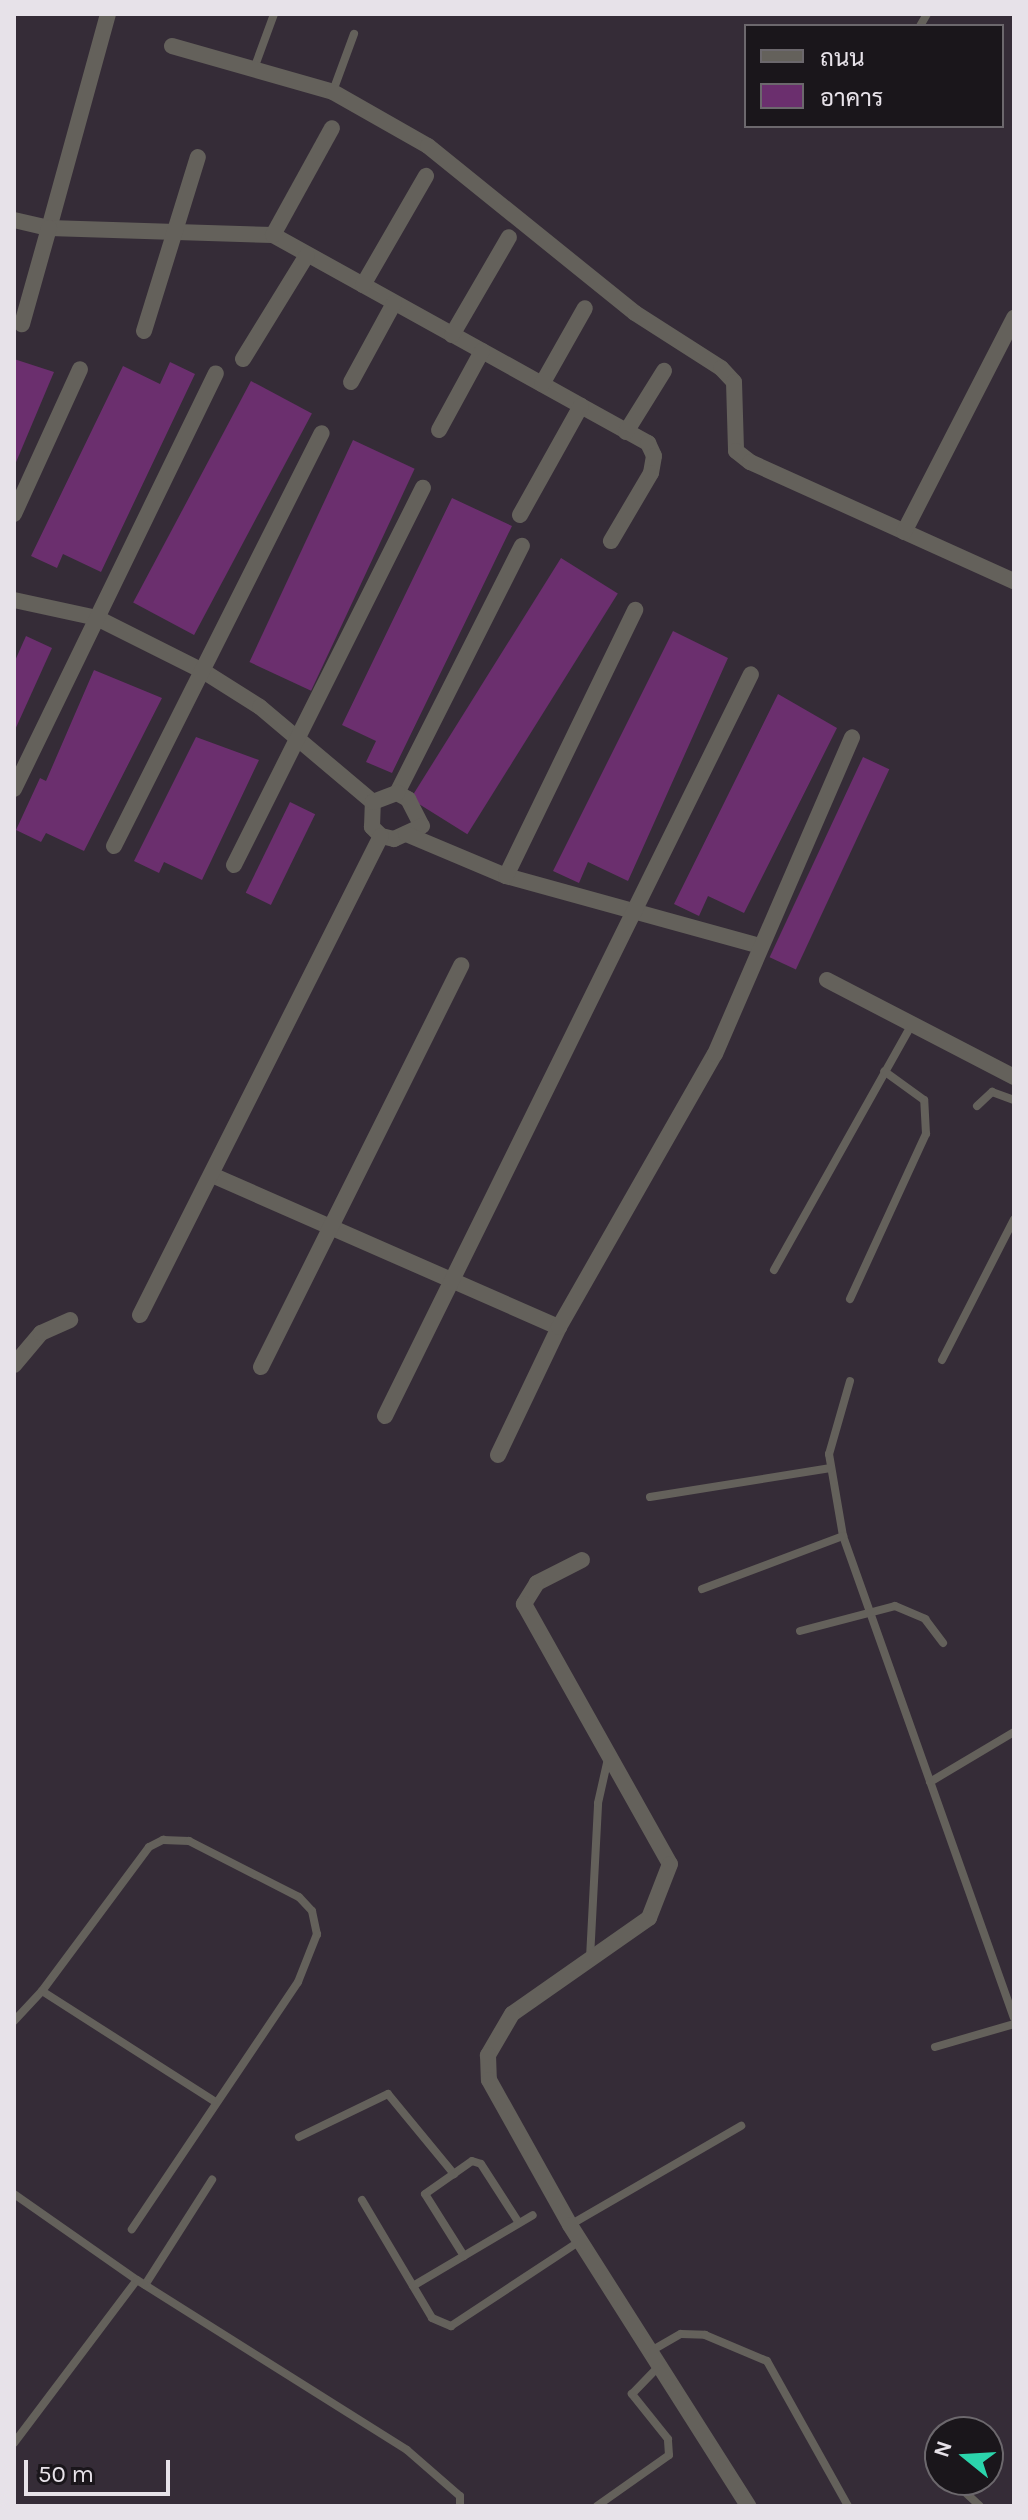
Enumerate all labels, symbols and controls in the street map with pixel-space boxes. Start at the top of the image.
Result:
legend [744,24,1004,128]
text: ถนน [820,44,865,72]
text: อาคาร [820,84,883,112]
north arrow [924,2416,1004,2496]
text: N [928,2438,958,2461]
scale bar [28,2444,174,2494]
text: 50 m [38,2460,94,2488]

